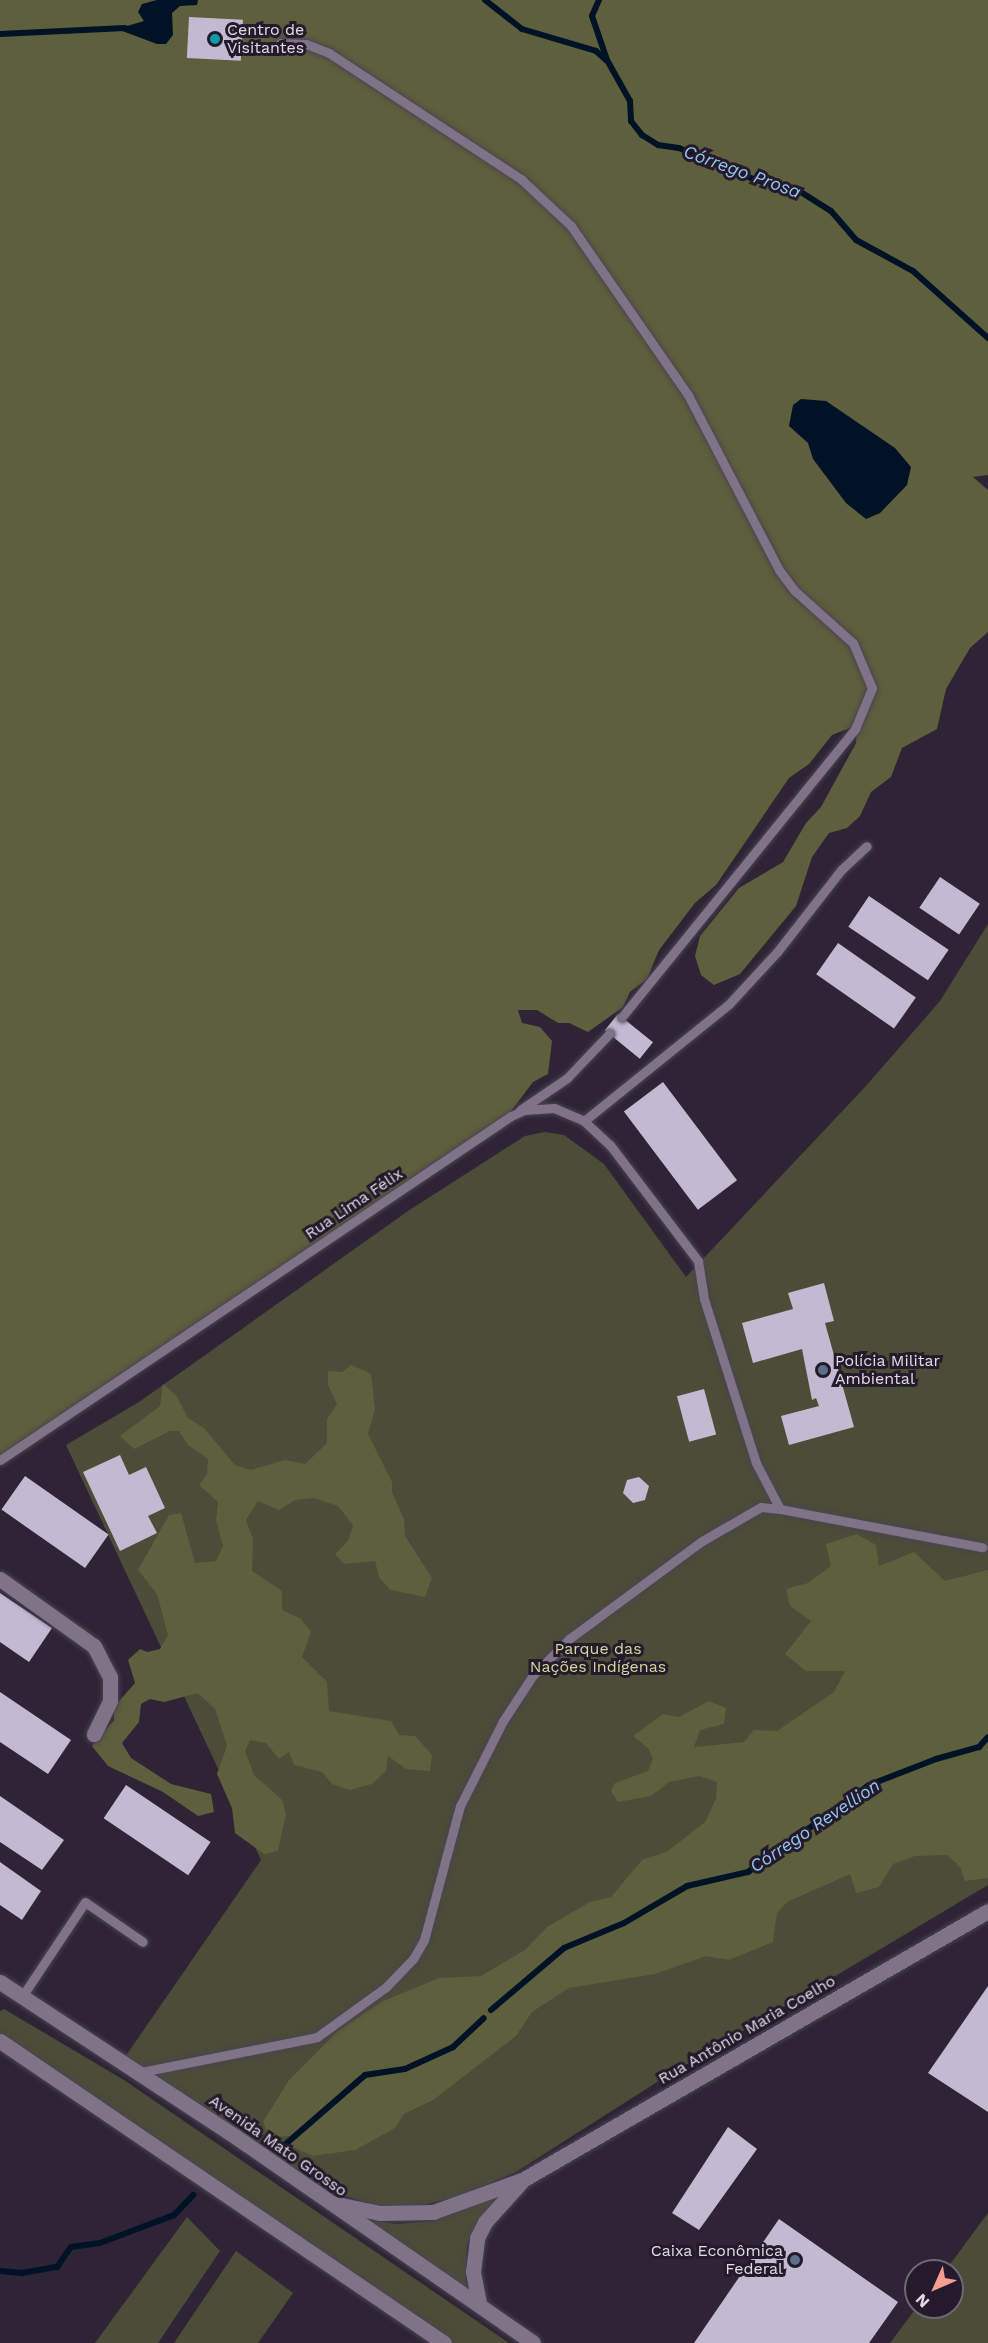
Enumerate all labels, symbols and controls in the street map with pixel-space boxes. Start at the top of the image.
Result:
place label: Centro de Visitantes [227,20,304,58]
marker: Centro de Visitantes [208,32,222,46]
water label: Córrego Prosa [681,141,803,203]
street label: Rua Lima Félix [301,1164,407,1244]
place label: Polícia Militar Ambiental [835,1351,940,1389]
marker: Polícia Militar Ambiental [816,1363,830,1377]
park label: Parque das Nações Indígenas [530,1639,666,1677]
water label: Córrego Revellion [746,1774,884,1878]
street label: Rua Antônio Maria Coelho [654,1971,840,2089]
street label: Avenida Mato Grosso [205,2091,351,2201]
place label: Caixa Econômica Federal [650,2241,783,2279]
marker: Caixa Econômica Federal [788,2253,802,2267]
north arrow [904,2259,964,2319]
text: N [911,2290,933,2312]

